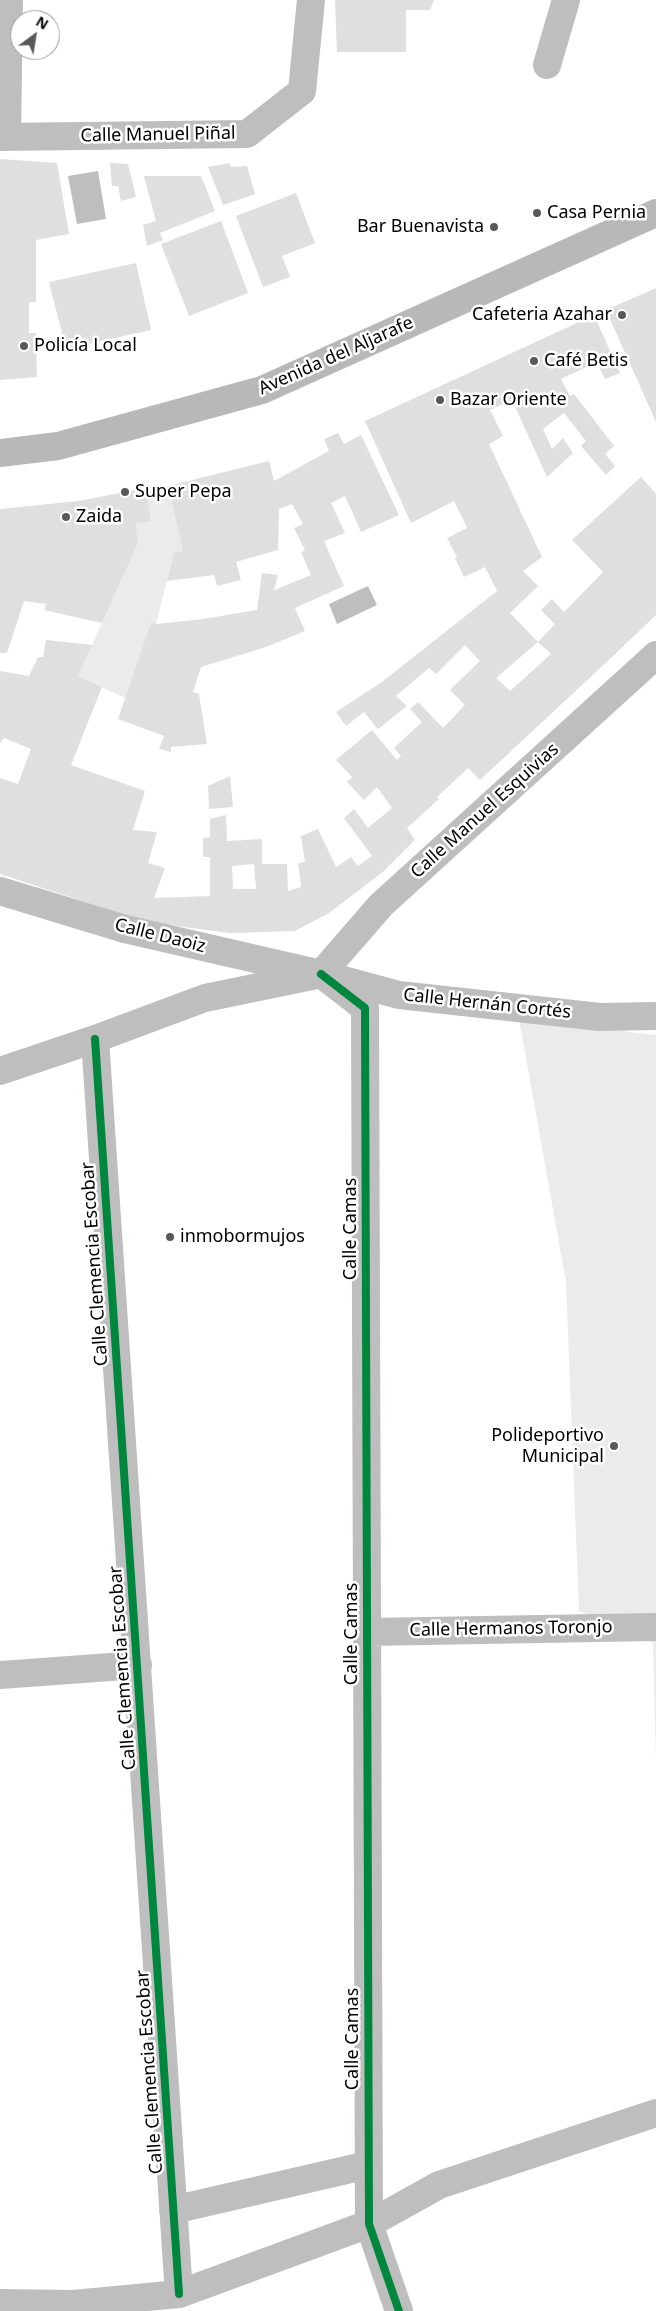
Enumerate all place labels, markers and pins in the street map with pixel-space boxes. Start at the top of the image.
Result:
place label: Casa Pernia [547,202,646,224]
marker: Casa Pernia [531,207,543,219]
place label: Bar Buenavista [357,216,484,238]
marker: Bar Buenavista [488,221,500,233]
place label: Cafeteria Azahar [472,304,612,326]
marker: Cafeteria Azahar [616,309,628,321]
place label: Policía Local [34,335,137,357]
marker: Policía Local [18,340,30,352]
place label: Café Betis [544,350,628,372]
marker: Café Betis [528,355,540,367]
place label: Bazar Oriente [450,389,567,411]
marker: Bazar Oriente [434,394,446,406]
place label: Super Pepa [135,481,232,503]
marker: Super Pepa [119,486,131,498]
place label: Zaida [76,506,122,528]
marker: Zaida [60,511,72,523]
place label: inmobormujos [180,1226,305,1248]
marker: inmobormujos [164,1231,176,1243]
place label: Polideportivo Municipal [491,1425,604,1468]
marker: Polideportivo Municipal [608,1440,620,1452]

